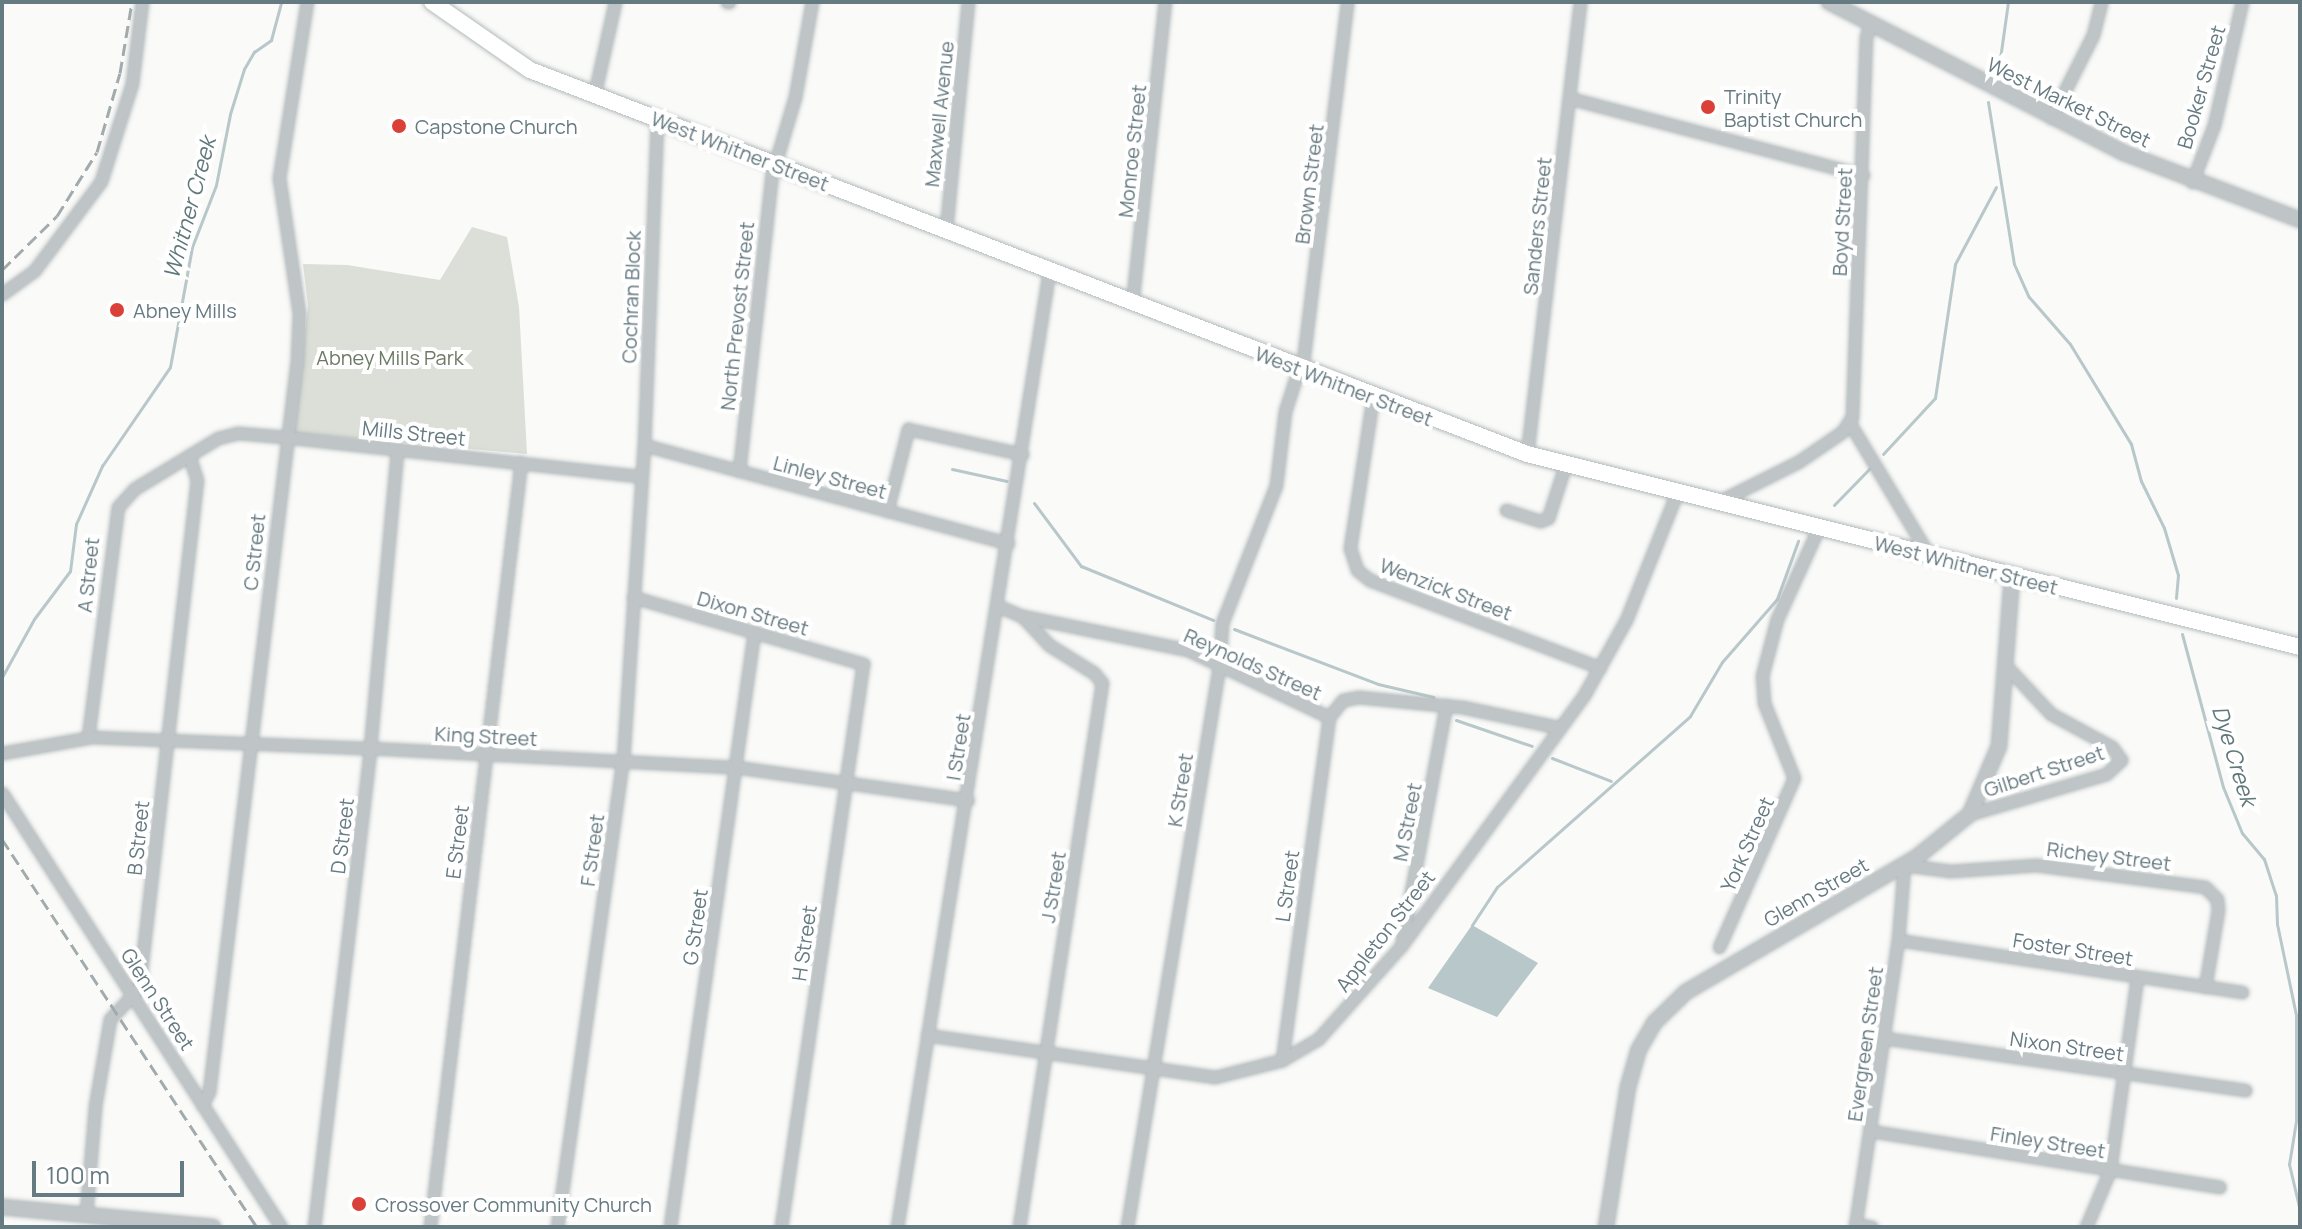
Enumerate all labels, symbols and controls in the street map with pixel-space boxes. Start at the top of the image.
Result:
street label: Booker Street [2172,23,2230,151]
street label: Maxwell Avenue [919,40,959,188]
street label: West Market Street [1983,52,2155,152]
street label: Monroe Street [1113,83,1151,219]
place label: Trinity Baptist Church [1724,84,1862,131]
marker: Trinity Baptist Church [1699,98,1717,116]
street label: West Whitner Street [648,106,832,196]
place label: Capstone Church [415,114,578,138]
marker: Capstone Church [390,117,408,135]
street label: Brown Street [1290,123,1328,245]
water label: Whitner Creek [158,134,222,282]
street label: Sanders Street [1518,156,1556,296]
street label: Boyd Street [1827,167,1857,277]
street label: North Prevost Street [715,220,759,412]
street label: Cochran Block [617,230,645,364]
place label: Abney Mills [133,298,237,322]
marker: Abney Mills [108,301,126,319]
street label: West Whitner Street [1252,341,1436,431]
park label: Abney Mills Park [316,345,464,369]
street label: Mills Street [361,416,467,450]
street label: Linley Street [771,450,889,504]
street label: C Street [238,512,270,592]
street label: West Whitner Street [1872,531,2060,599]
street label: A Street [72,536,104,614]
street label: Wenzick Street [1376,553,1516,625]
street label: Dixon Street [695,586,811,640]
street label: Reynolds Street [1180,623,1326,705]
water label: Dye Creek [2206,703,2262,809]
street label: I Street [941,712,975,782]
street label: King Street [434,721,538,751]
street label: Gilbert Street [1981,740,2107,802]
street label: K Street [1162,751,1198,829]
street label: M Street [1388,781,1426,863]
street label: York Street [1715,793,1779,895]
street label: D Street [325,797,359,875]
street label: B Street [122,799,154,877]
street label: E Street [441,804,473,880]
street label: F Street [575,812,609,888]
street label: Richey Street [2045,836,2173,876]
street label: L Street [1270,848,1304,924]
street label: J Street [1036,850,1070,924]
street label: Glenn Street [1759,852,1873,932]
street label: Appleton Street [1330,866,1440,996]
street label: G Street [678,887,712,967]
street label: H Street [787,903,821,983]
street label: Foster Street [2011,928,2135,970]
street label: Glenn Street [116,944,200,1054]
street label: Evergreen Street [1842,965,1888,1123]
street label: Nixon Street [2008,1026,2126,1066]
street label: Finley Street [1989,1121,2107,1163]
scale bar [36,1145,188,1195]
text: 100 m [46,1158,110,1191]
place label: Crossover Community Church [375,1192,652,1216]
marker: Crossover Community Church [350,1195,368,1213]

